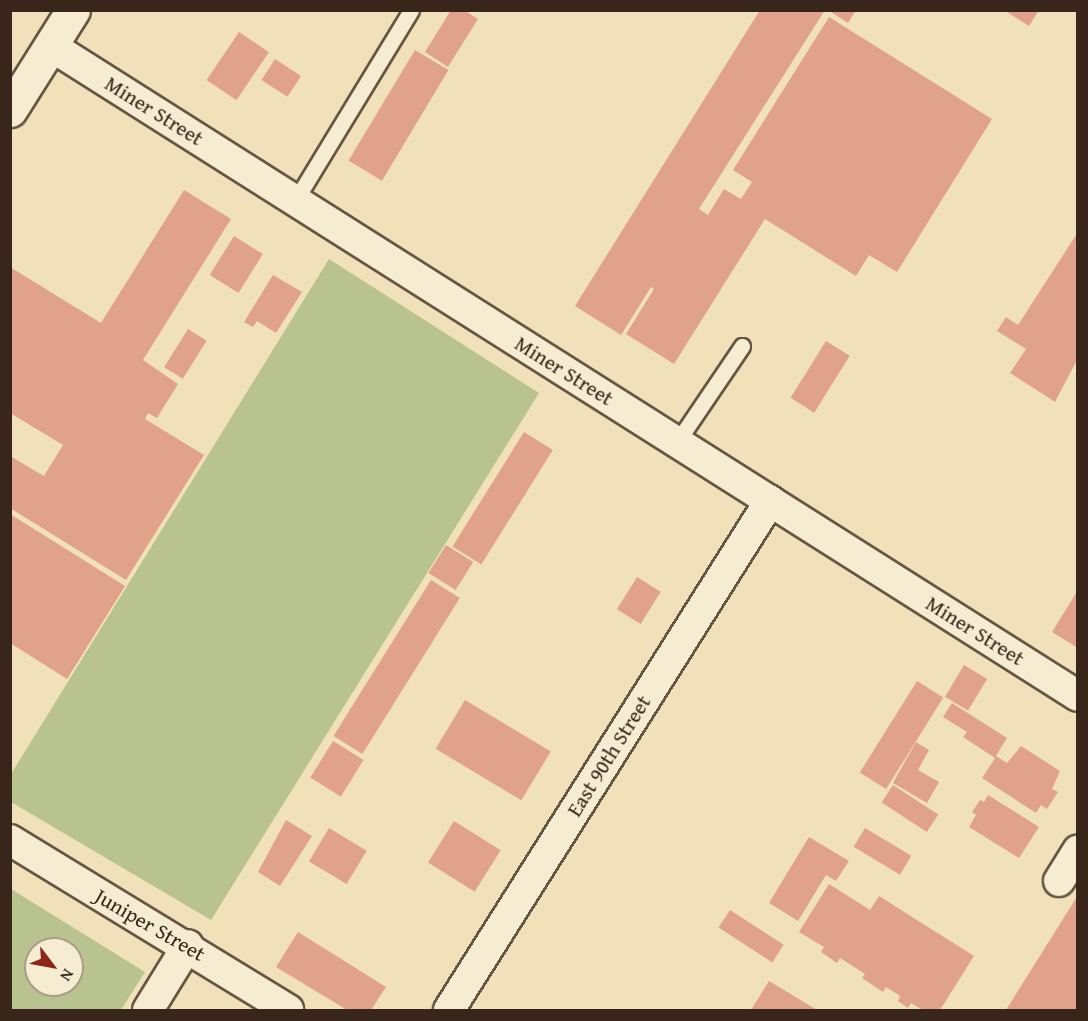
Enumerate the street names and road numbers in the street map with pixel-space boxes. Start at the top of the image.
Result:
street label: Miner Street [100,71,208,151]
street label: Miner Street [510,331,618,411]
street label: Miner Street [921,591,1029,671]
street label: East 90th Street [562,691,656,821]
street label: Juniper Street [90,883,210,967]

